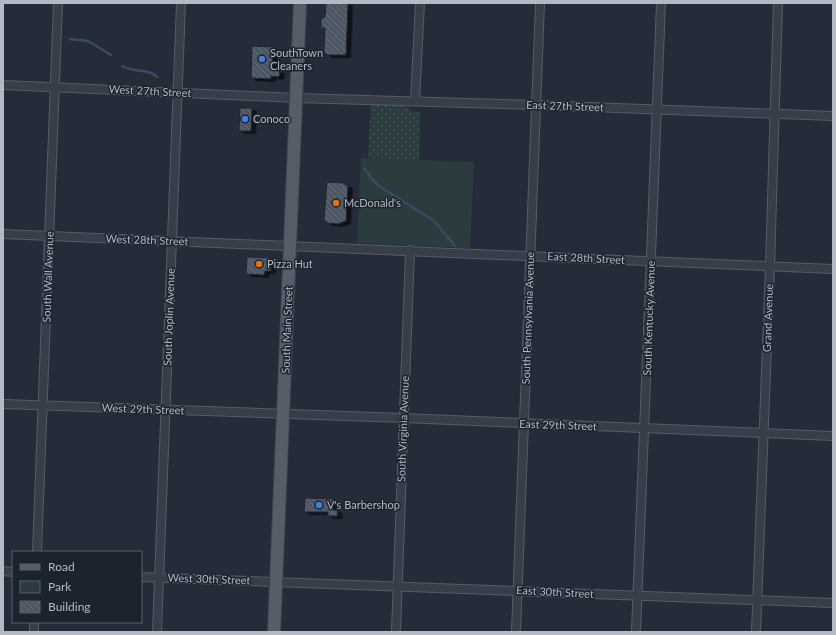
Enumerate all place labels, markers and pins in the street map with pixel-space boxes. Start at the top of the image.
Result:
place label: SouthTown Cleaners [270,46,323,72]
marker: SouthTown Cleaners [257,54,267,64]
place label: Conoco [253,112,290,125]
marker: Conoco [240,114,250,124]
place label: McDonald's [344,196,401,209]
marker: McDonald's [331,198,341,208]
place label: Pizza Hut [267,257,313,270]
marker: Pizza Hut [254,259,264,269]
place label: V's Barbershop [327,498,400,511]
marker: V's Barbershop [314,500,324,510]

